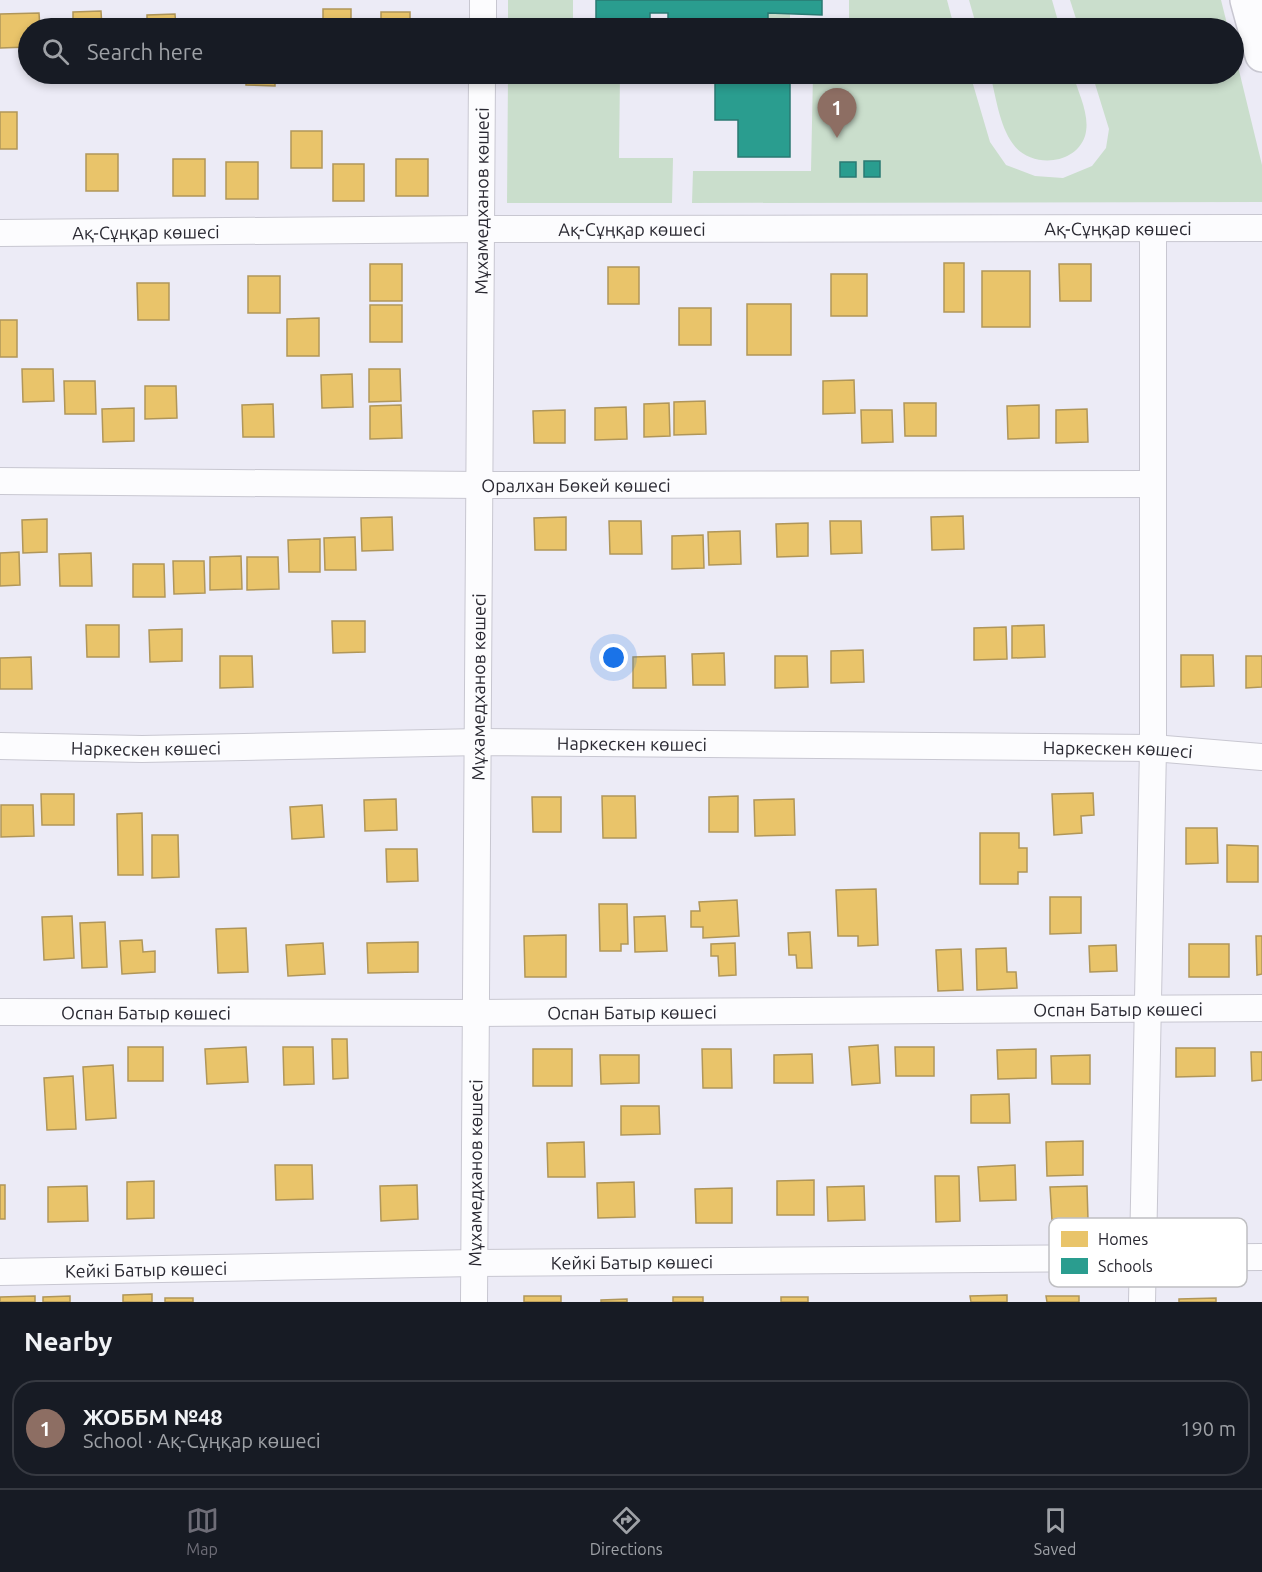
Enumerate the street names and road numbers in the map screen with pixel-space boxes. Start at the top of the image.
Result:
street label: Мұхамедханов көшесі [471,107,492,295]
street label: Ақ-Сұңқар көшесі [1044,218,1192,238]
street label: Ақ-Сұңқар көшесі [558,219,706,239]
street label: Ақ-Сұңқар көшесі [72,221,220,242]
street label: Оралхан Бөкей көшесі [481,475,671,495]
street label: Мұхамедханов көшесі [467,593,489,781]
street label: Наркескен көшесі [557,733,707,754]
street label: Наркескен көшесі [71,737,221,759]
street label: Наркескен көшесі [1043,737,1194,761]
street label: Оспан Батыр көшесі [1033,998,1203,1019]
street label: Оспан Батыр көшесі [547,1001,717,1023]
street label: Оспан Батыр көшесі [61,1002,231,1022]
street label: Мұхамедханов көшесі [464,1079,485,1267]
street label: Кейкі Батыр көшесі [551,1251,713,1272]
street label: Кейкі Батыр көшесі [65,1258,227,1281]

